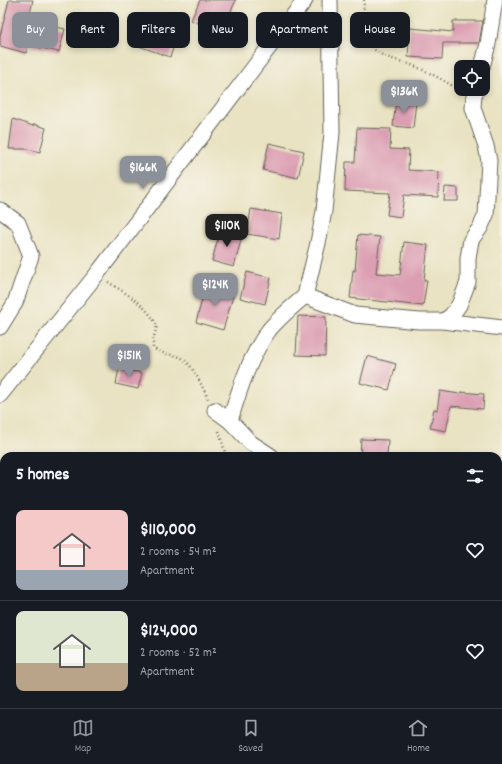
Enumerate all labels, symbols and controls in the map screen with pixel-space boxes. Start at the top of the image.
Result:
chip: Buy [12,12,58,48]
chip: Rent [66,12,119,48]
chip: Filters [127,12,190,48]
chip: New [198,12,248,48]
chip: Apartment [256,12,342,48]
chip: House [350,12,410,48]
map controls [454,60,490,96]
button: locate [454,60,490,96]
pin: $136K [376,80,432,114]
text: $136K [390,83,418,102]
pin: $166K [115,156,171,190]
text: $166K [129,159,157,178]
pin: $110K [199,214,255,248]
text: $110K [214,217,240,236]
pin: $124K [187,273,243,307]
text: $124K [202,276,228,295]
pin: $151K [101,344,157,378]
text: $151K [117,347,141,366]
text: 5 homes [16,464,69,488]
icon: filters [464,465,486,487]
text: $110,000 [140,519,196,543]
icon: home [48,526,96,574]
icon: heart [464,539,486,561]
text: 2 rooms · 54 m² [140,543,216,562]
text: Apartment [140,562,194,581]
text: $124,000 [140,620,198,644]
icon: home [48,627,96,675]
icon: heart [464,640,486,662]
text: 2 rooms · 52 m² [140,644,217,663]
text: Apartment [140,663,194,682]
tab: Map [72,717,94,757]
tab: Saved [238,717,263,757]
tab: Home [407,717,430,757]

